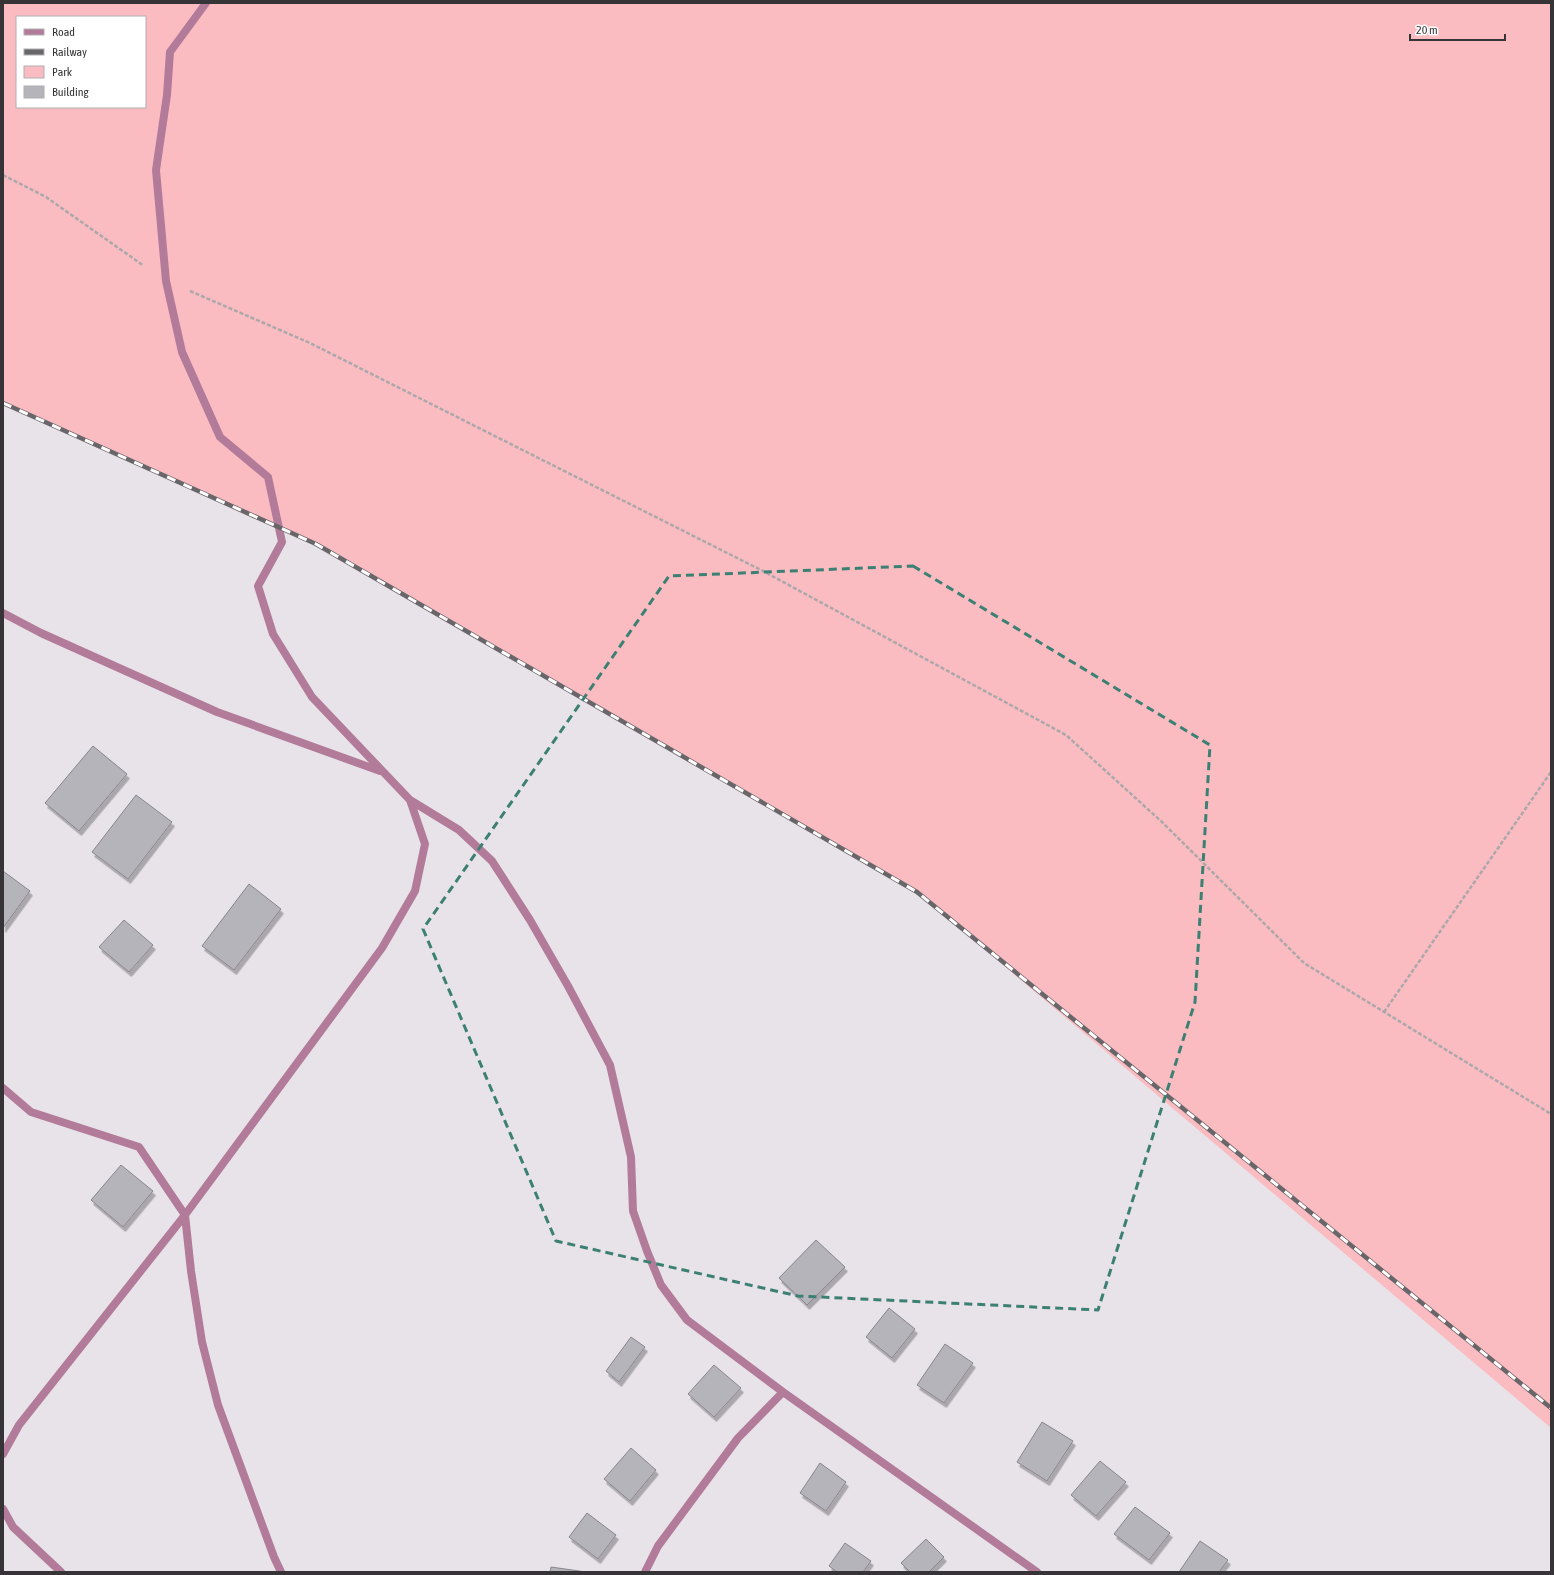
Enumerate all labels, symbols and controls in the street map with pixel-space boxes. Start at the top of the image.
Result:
legend [16,16,146,108]
scale bar [1410,16,1505,42]
text: 20 m [1416,23,1438,37]
text: Road [52,25,75,39]
text: Railway [52,45,87,59]
text: Park [52,65,73,79]
text: Building [52,85,90,99]

